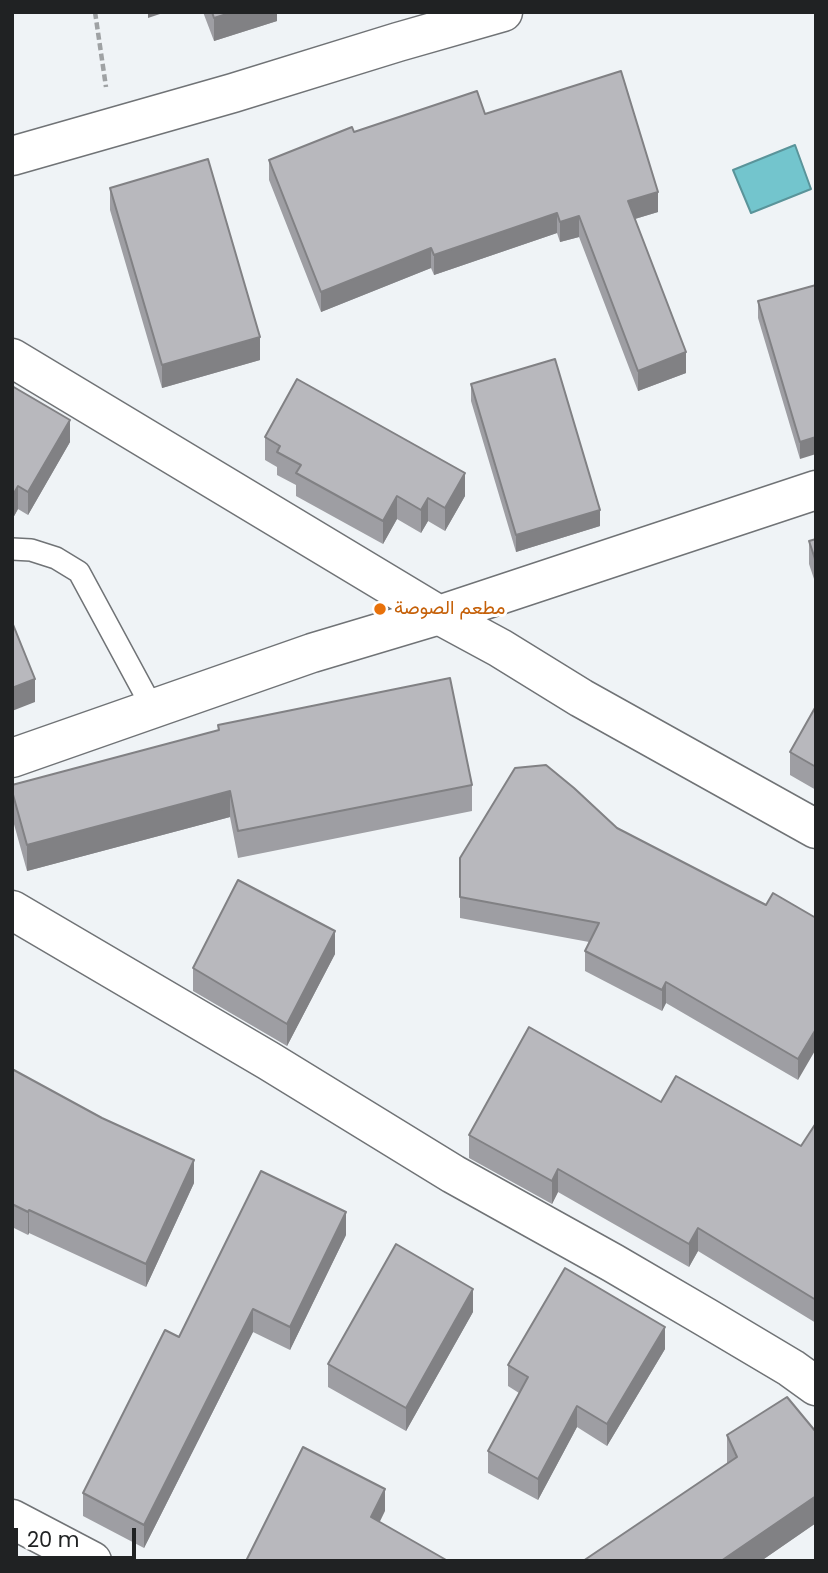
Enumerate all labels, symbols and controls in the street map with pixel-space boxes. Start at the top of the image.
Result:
place label: مطعم الصوصة [394,598,505,620]
marker: مطعم الصوصة [372,601,388,617]
scale bar [18,1514,140,1558]
text: 20 m [27,1525,80,1554]

